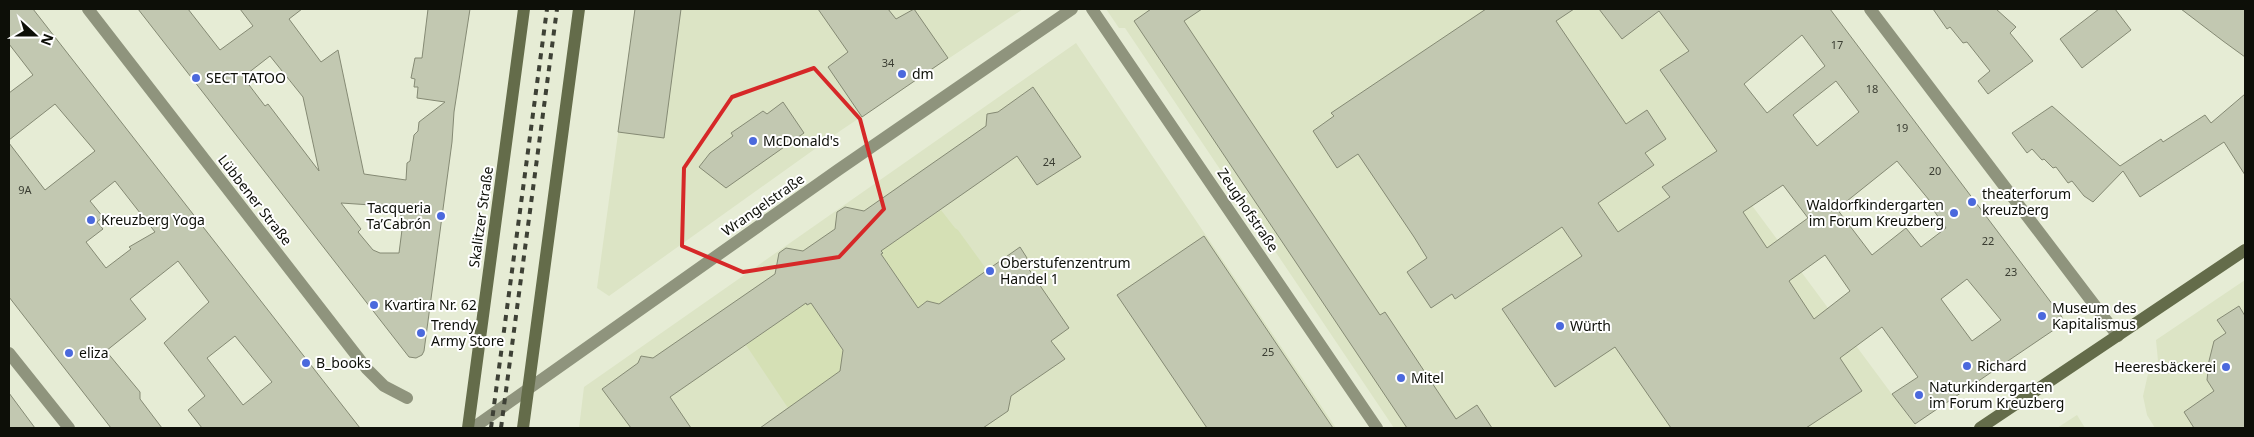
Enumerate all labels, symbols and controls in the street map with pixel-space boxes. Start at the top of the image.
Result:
north arrow [10,10,60,60]
text: N [37,31,59,49]
house number: 17 [1831,37,1843,52]
house number: 34 [882,55,895,70]
place label: dm [912,64,934,83]
place label: SECT TATOO [206,68,286,87]
marker: dm [896,68,908,80]
marker: SECT TATOO [190,72,202,84]
house number: 18 [1866,81,1878,96]
house number: 19 [1896,120,1908,135]
place label: McDonald's [763,131,840,150]
marker: McDonald's [747,135,759,147]
street label: Lübbener Straße [214,151,297,249]
house number: 24 [1043,154,1056,169]
house number: 20 [1929,163,1941,178]
street label: Zeughofstraße [1213,164,1283,255]
street label: Skalitzer Straße [464,165,497,269]
street label: Wrangelstraße [718,169,808,240]
house number: 9A [18,182,33,197]
place label: theaterforum kreuzberg [1982,184,2071,219]
place label: Waldorfkindergarten im Forum Kreuzberg [1806,195,1944,230]
marker: theaterforum kreuzberg [1966,196,1978,208]
place label: Tacqueria Ta’Cabrón [366,198,431,233]
marker: Waldorfkindergarten im Forum Kreuzberg [1948,207,1960,219]
place label: Kreuzberg Yoga [101,210,205,229]
marker: Tacqueria Ta’Cabrón [435,210,447,222]
marker: Kreuzberg Yoga [85,214,97,226]
house number: 22 [1982,233,1994,248]
place label: Oberstufenzentrum Handel 1 [1000,253,1131,288]
house number: 23 [2005,264,2017,279]
marker: Oberstufenzentrum Handel 1 [984,265,996,277]
place label: Kvartira Nr. 62 [384,295,477,314]
place label: Museum des Kapitalismus [2052,298,2137,333]
marker: Kvartira Nr. 62 [368,299,380,311]
marker: Museum des Kapitalismus [2036,310,2048,322]
place label: Trendy Army Store [431,315,504,350]
place label: Würth [1570,316,1611,335]
marker: Würth [1554,320,1566,332]
marker: Trendy Army Store [415,327,427,339]
place label: eliza [79,343,109,362]
house number: 25 [1262,344,1274,359]
marker: eliza [63,347,75,359]
place label: B_books [316,353,371,372]
place label: Richard [1977,356,2027,375]
marker: B_books [300,357,312,369]
place label: Heeresbäckerei [2114,357,2216,376]
marker: Richard [1961,360,1973,372]
marker: Heeresbäckerei [2220,361,2232,373]
place label: Mitel [1411,368,1444,387]
marker: Mitel [1395,372,1407,384]
place label: Naturkindergarten im Forum Kreuzberg [1929,377,2064,412]
marker: Naturkindergarten im Forum Kreuzberg [1913,389,1925,401]

